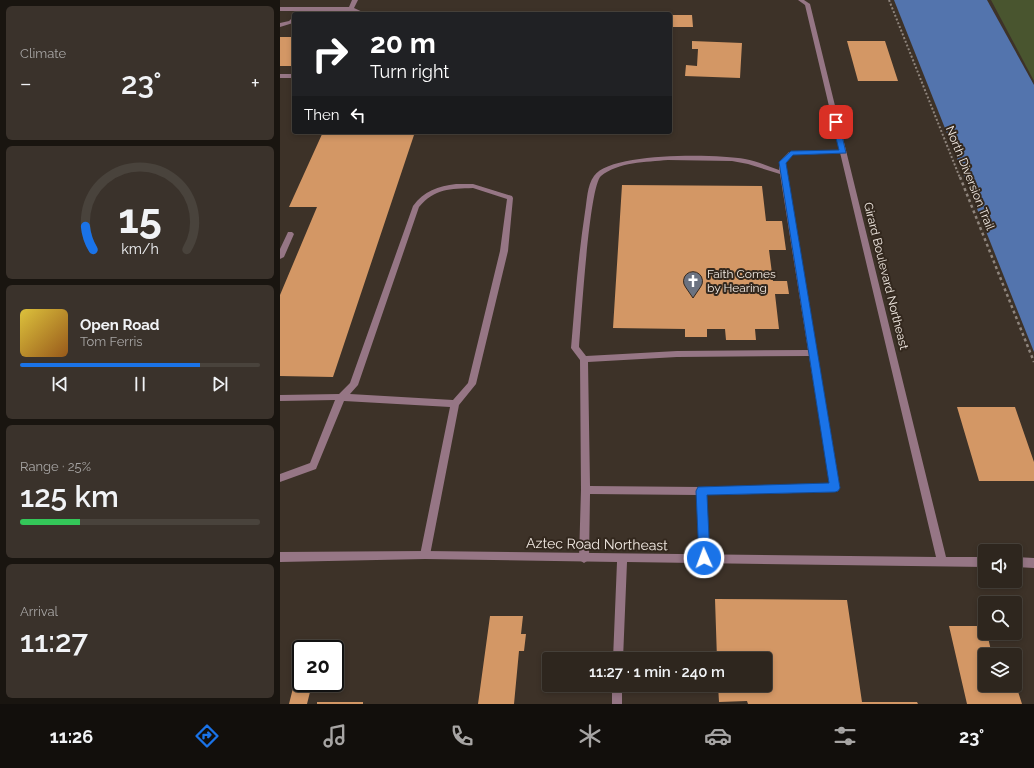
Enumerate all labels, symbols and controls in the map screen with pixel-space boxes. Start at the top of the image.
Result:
text: 20 m [370,27,436,60]
icon: right [304,28,356,80]
text: Climate [20,46,66,61]
text: Turn right [370,61,449,82]
text: 23° [121,66,162,101]
text: − [20,70,32,96]
text: + [251,70,260,96]
icon: left [347,104,369,126]
pin [819,105,853,139]
text: Then [304,106,339,124]
icon: arrive [825,111,847,133]
street label: North Diversion Trail [943,124,998,233]
text: 15 [118,194,162,243]
street label: Girard Boulevard Northeast [861,201,911,351]
text: km/h [121,241,159,257]
place label: Faith Comes by Hearing [707,267,776,295]
church icon: Faith Comes by Hearing [682,270,704,298]
text: Open Road [80,316,160,334]
text: Tom Ferris [80,334,143,349]
icon: previous [49,373,71,395]
icon: pause [129,373,151,395]
icon: next [209,373,231,395]
text: Range · 25% [20,459,91,474]
text: 125 km [20,479,119,514]
street label: Aztec Road Northeast [526,535,668,553]
position arrow [683,537,725,579]
map controls [978,544,1022,692]
button: sound [978,544,1022,588]
button: search [978,596,1022,640]
text: Arrival [20,604,58,619]
text: 11:27 [20,624,88,659]
speed limit sign: 20 [292,640,344,692]
button: layers [978,648,1022,692]
text: 11:27 · 1 min · 240 m [589,663,725,681]
icon: directions [193,722,221,750]
icon: music [321,722,349,750]
icon: phone [448,722,476,750]
icon: climate [576,722,604,750]
icon: car [704,722,732,750]
icon: filters [831,722,859,750]
text: 11:26 [50,726,93,747]
text: 23° [959,726,984,747]

